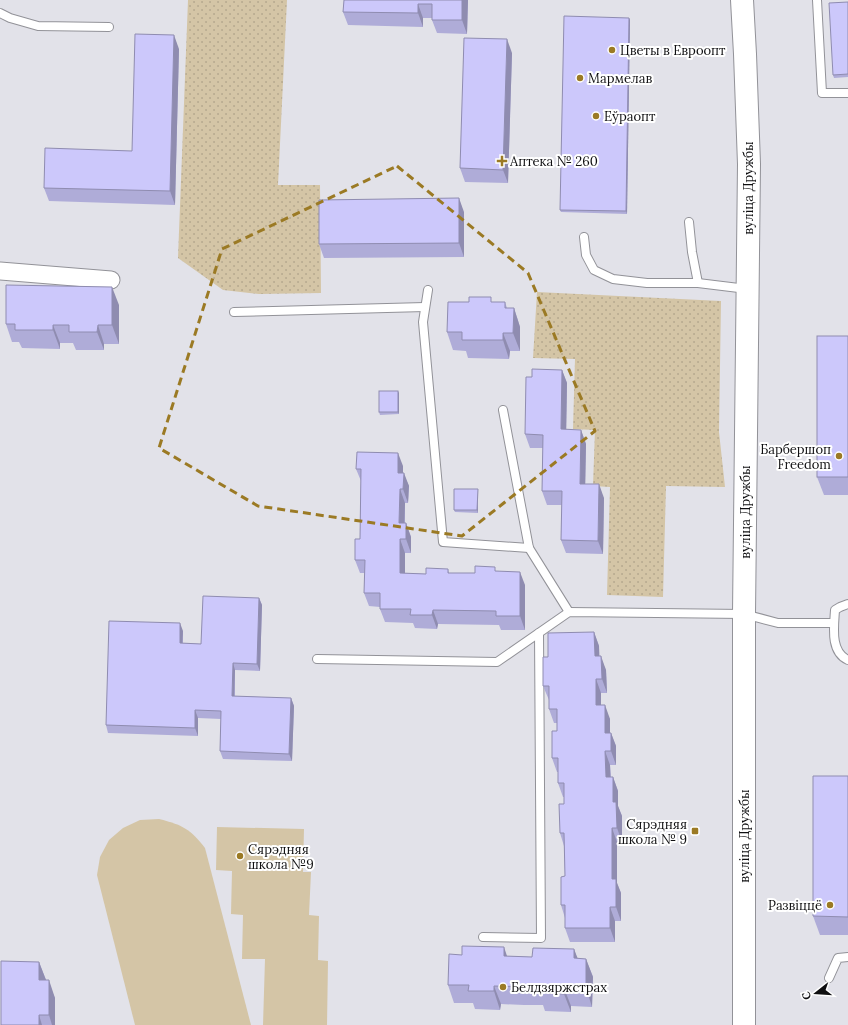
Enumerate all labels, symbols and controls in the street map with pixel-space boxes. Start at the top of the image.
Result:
place label: Цветы в Евроопт [620,42,726,59]
marker: Цветы в Евроопт [607,45,617,55]
place label: Мармелав [588,70,652,87]
marker: Мармелав [575,73,585,83]
place label: Еўраопт [604,108,656,125]
marker: Еўраопт [591,111,601,121]
street label: вуліца Дружбы [740,141,757,235]
place label: Аптека № 260 [509,153,598,170]
marker: Аптека № 260 [497,156,507,166]
place label: Барбершоп Freedom [760,441,831,473]
marker: Барбершоп Freedom [834,451,844,461]
street label: вуліца Дружбы [737,465,754,559]
street label: вуліца Дружбы [736,789,753,883]
place label: Сярэдняя школа № 9 [618,816,687,848]
marker: Сярэдняя школа № 9 [690,826,700,836]
place label: Сярэдняя школа №9 [248,841,314,873]
marker: Сярэдняя школа №9 [235,851,245,861]
place label: Развіццё [768,897,822,914]
marker: Развіццё [825,900,835,910]
north arrow [796,973,836,1013]
place label: Белдзяржстрах [511,979,607,996]
marker: Белдзяржстрах [498,982,508,992]
text: С [799,990,814,1002]

